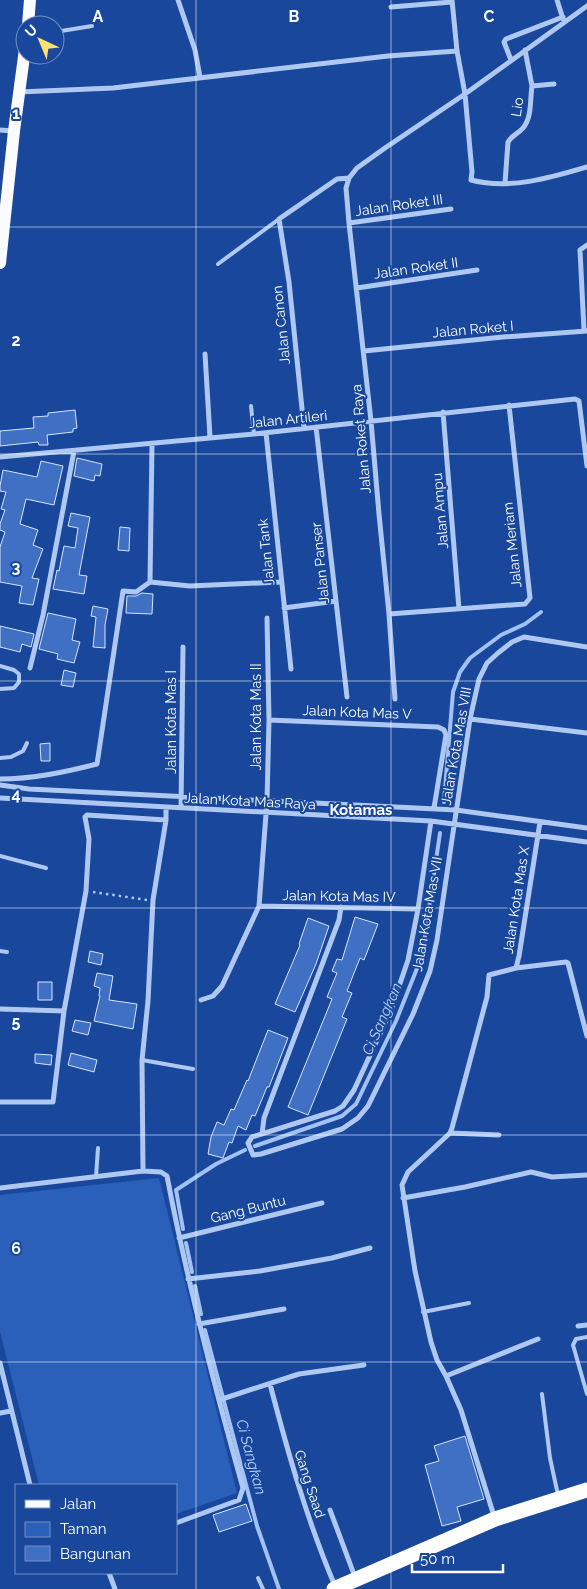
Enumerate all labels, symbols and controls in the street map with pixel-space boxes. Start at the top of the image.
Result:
text: A [93,7,104,26]
text: B [289,7,300,26]
text: C [484,7,495,26]
north arrow [15,15,65,65]
text: U [22,21,40,40]
street label: Lio [508,96,526,118]
text: 1 [12,104,20,123]
street label: Jalan Roket III [354,191,444,219]
street label: Jalan Roket II [373,254,459,282]
street label: Jalan Canon [269,285,293,365]
street label: Jalan Roket I [432,317,514,341]
text: 2 [11,331,21,350]
street label: Jalan Roket Raya [348,384,374,494]
street label: Jalan Artileri [248,407,328,431]
street label: Jalan Ampu [429,472,451,550]
street label: Jalan Meriam [500,501,524,589]
street label: Jalan Tank [254,517,277,586]
street label: Jalan Panser [308,521,332,604]
text: 3 [12,558,21,577]
street label: Jalan Kota Mas II [248,663,264,771]
street label: Jalan Kota Mas I [163,670,179,774]
street label: Jalan Kota Mas VIII [438,686,474,806]
street label: Jalan Kota Mas V [302,702,412,722]
text: 4 [11,785,21,804]
street label: Jalan Kota Mas Raya [184,790,316,812]
district label: Kotamas [330,801,392,819]
street label: Jalan Kota Mas X [500,845,532,955]
street label: Jalan Kota Mas VII [409,855,445,973]
street label: Jalan Kota Mas IV [282,887,396,905]
water label: Ci Sangkan [358,980,406,1058]
text: 5 [12,1012,21,1031]
street label: Gang Buntu [209,1192,287,1226]
text: 6 [11,1239,21,1258]
water label: Ci Sangkan [232,1417,270,1497]
street label: Gang Saad [291,1448,329,1520]
legend [15,1484,178,1574]
text: Jalan [60,1495,96,1513]
text: Taman [60,1520,106,1538]
scale bar [412,1542,503,1574]
text: Bangunan [60,1545,131,1563]
text: 50 m [420,1550,455,1568]

